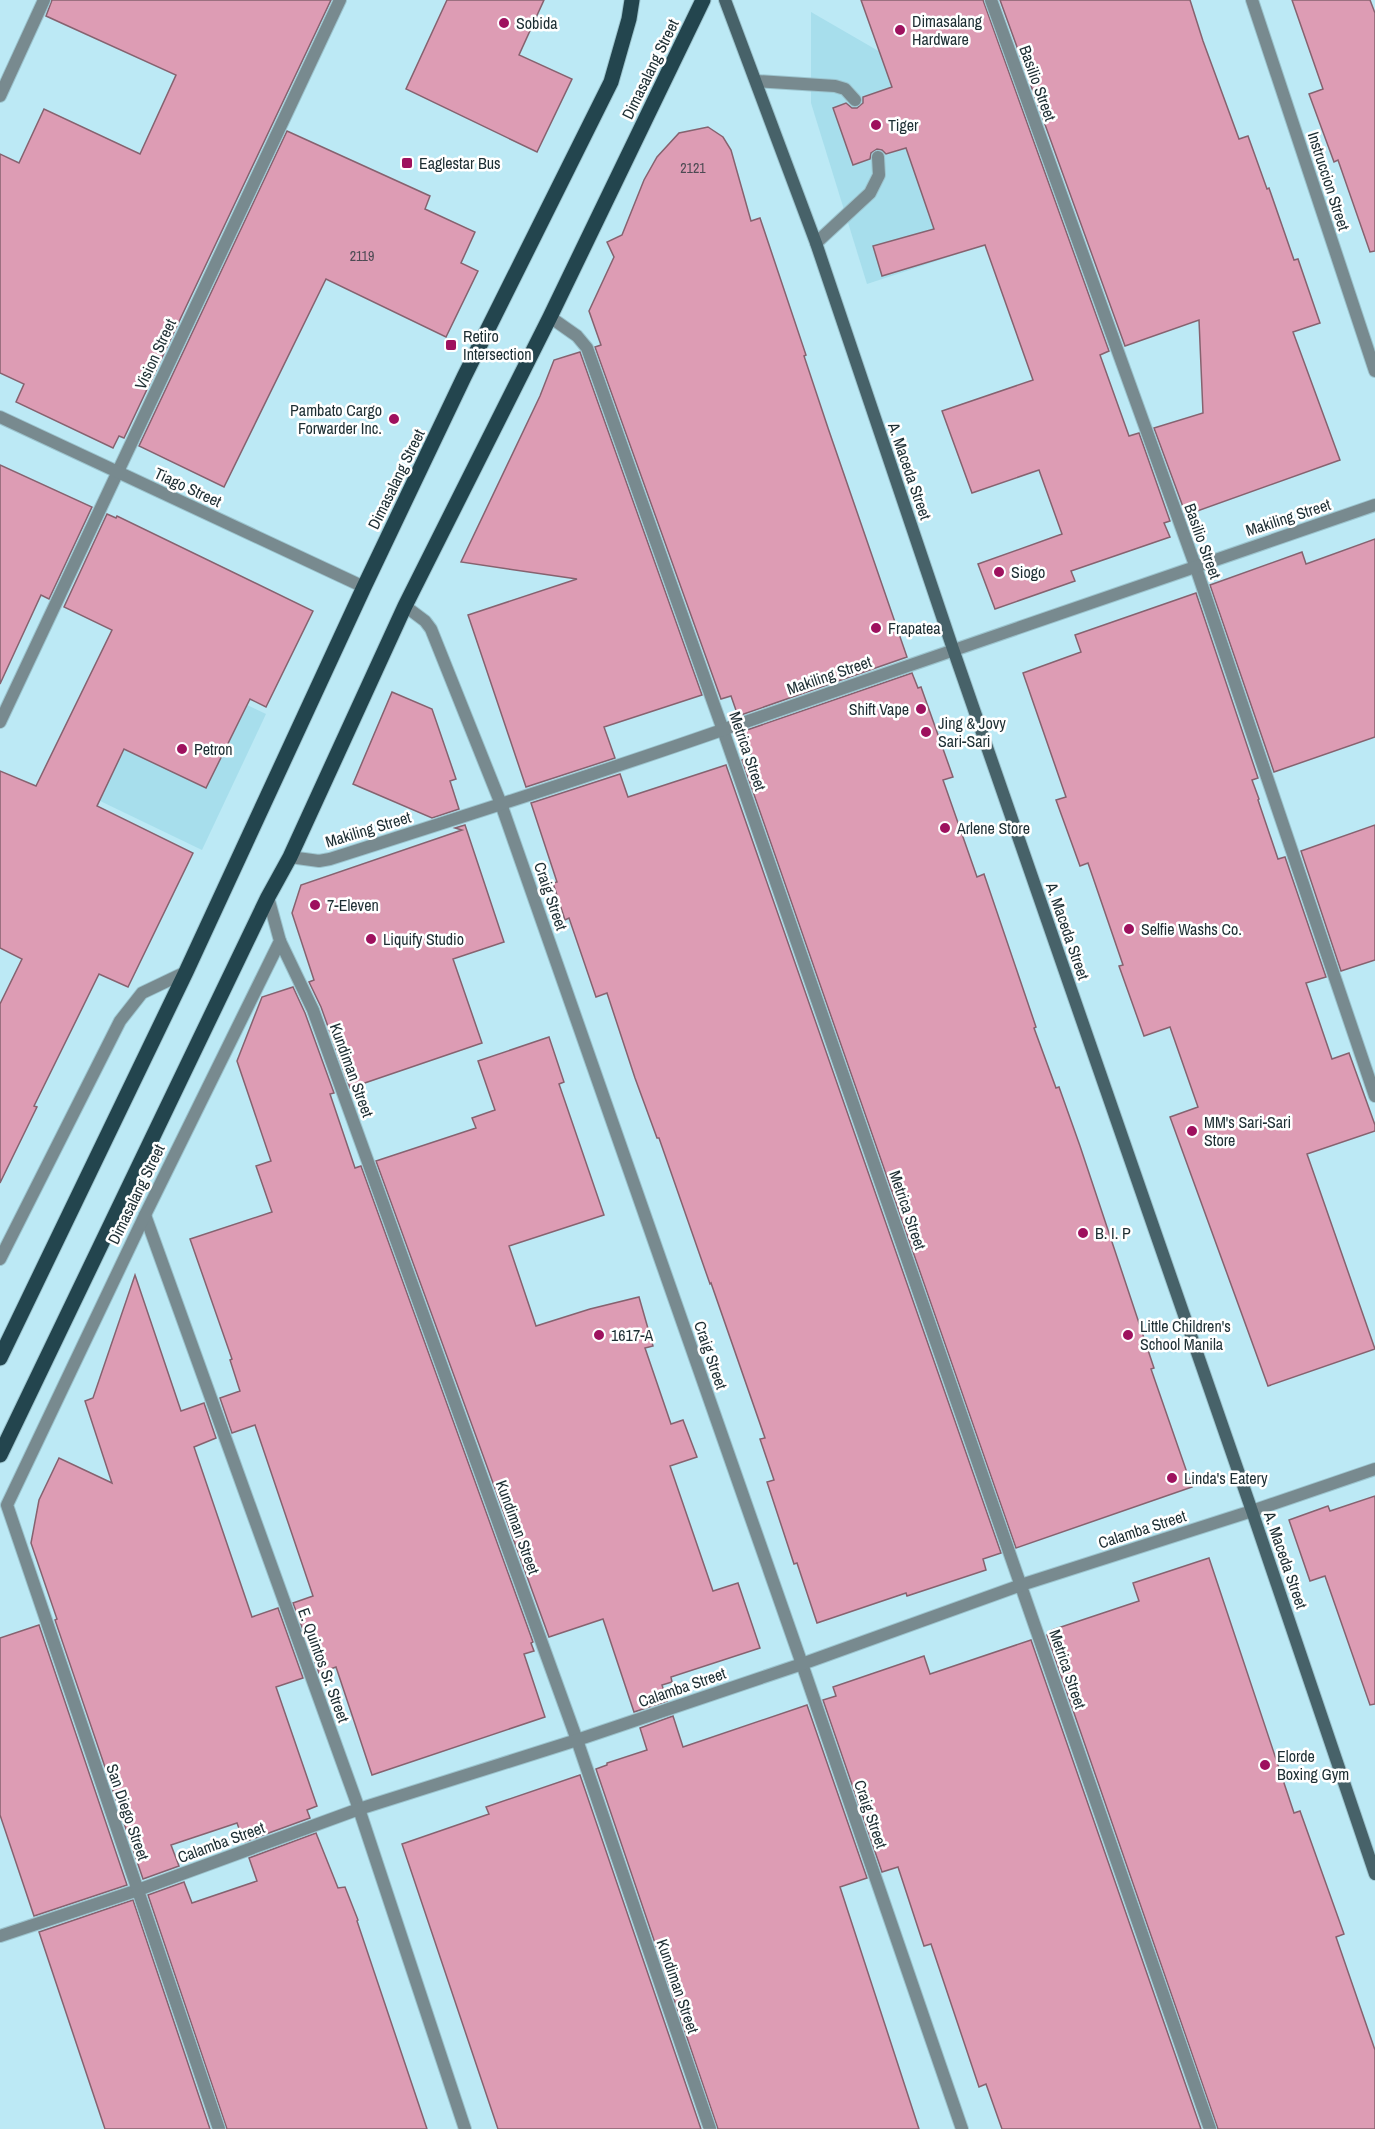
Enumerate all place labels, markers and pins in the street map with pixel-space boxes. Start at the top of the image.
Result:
place label: Dimasalang Hardware [912,10,983,50]
place label: Sobida [516,12,558,34]
marker: Sobida [497,16,511,30]
marker: Dimasalang Hardware [893,23,907,37]
place label: Tiger [888,114,919,136]
marker: Tiger [869,118,883,132]
place label: Eaglestar Bus [419,152,501,174]
marker: Eaglestar Bus [400,156,414,170]
place label: Retiro Intersection [463,325,532,365]
marker: Retiro Intersection [444,338,458,352]
place label: Pambato Cargo Forwarder Inc. [290,399,382,439]
marker: Pambato Cargo Forwarder Inc. [387,412,401,426]
place label: Siogo [1011,561,1045,583]
marker: Siogo [992,565,1006,579]
place label: Frapatea [888,617,941,639]
marker: Frapatea [869,621,883,635]
place label: Shift Vape [849,698,909,720]
marker: Shift Vape [914,702,928,716]
place label: Jing & Jovy Sari-Sari [938,712,1006,752]
marker: Jing & Jovy Sari-Sari [919,725,933,739]
place label: Petron [194,738,233,760]
marker: Petron [175,742,189,756]
place label: Arlene Store [956,817,1030,839]
marker: Arlene Store [938,821,952,835]
place label: 7-Eleven [327,894,379,916]
marker: 7-Eleven [308,898,322,912]
place label: Selfie Washs Co. [1141,918,1242,940]
marker: Selfie Washs Co. [1122,922,1136,936]
place label: Liquify Studio [383,928,464,950]
marker: Liquify Studio [364,932,378,946]
place label: MM's Sari-Sari Store [1204,1111,1291,1151]
marker: MM's Sari-Sari Store [1185,1124,1199,1138]
place label: B. I. P [1095,1222,1131,1244]
marker: B. I. P [1076,1226,1090,1240]
place label: Little Children's School Manila [1140,1315,1231,1355]
place label: 1617-A [611,1324,654,1346]
marker: 1617-A [592,1328,606,1342]
marker: Little Children's School Manila [1121,1328,1135,1342]
place label: Linda's Eatery [1184,1467,1268,1489]
marker: Linda's Eatery [1165,1471,1179,1485]
place label: Elorde Boxing Gym [1277,1745,1349,1785]
marker: Elorde Boxing Gym [1258,1758,1272,1772]

